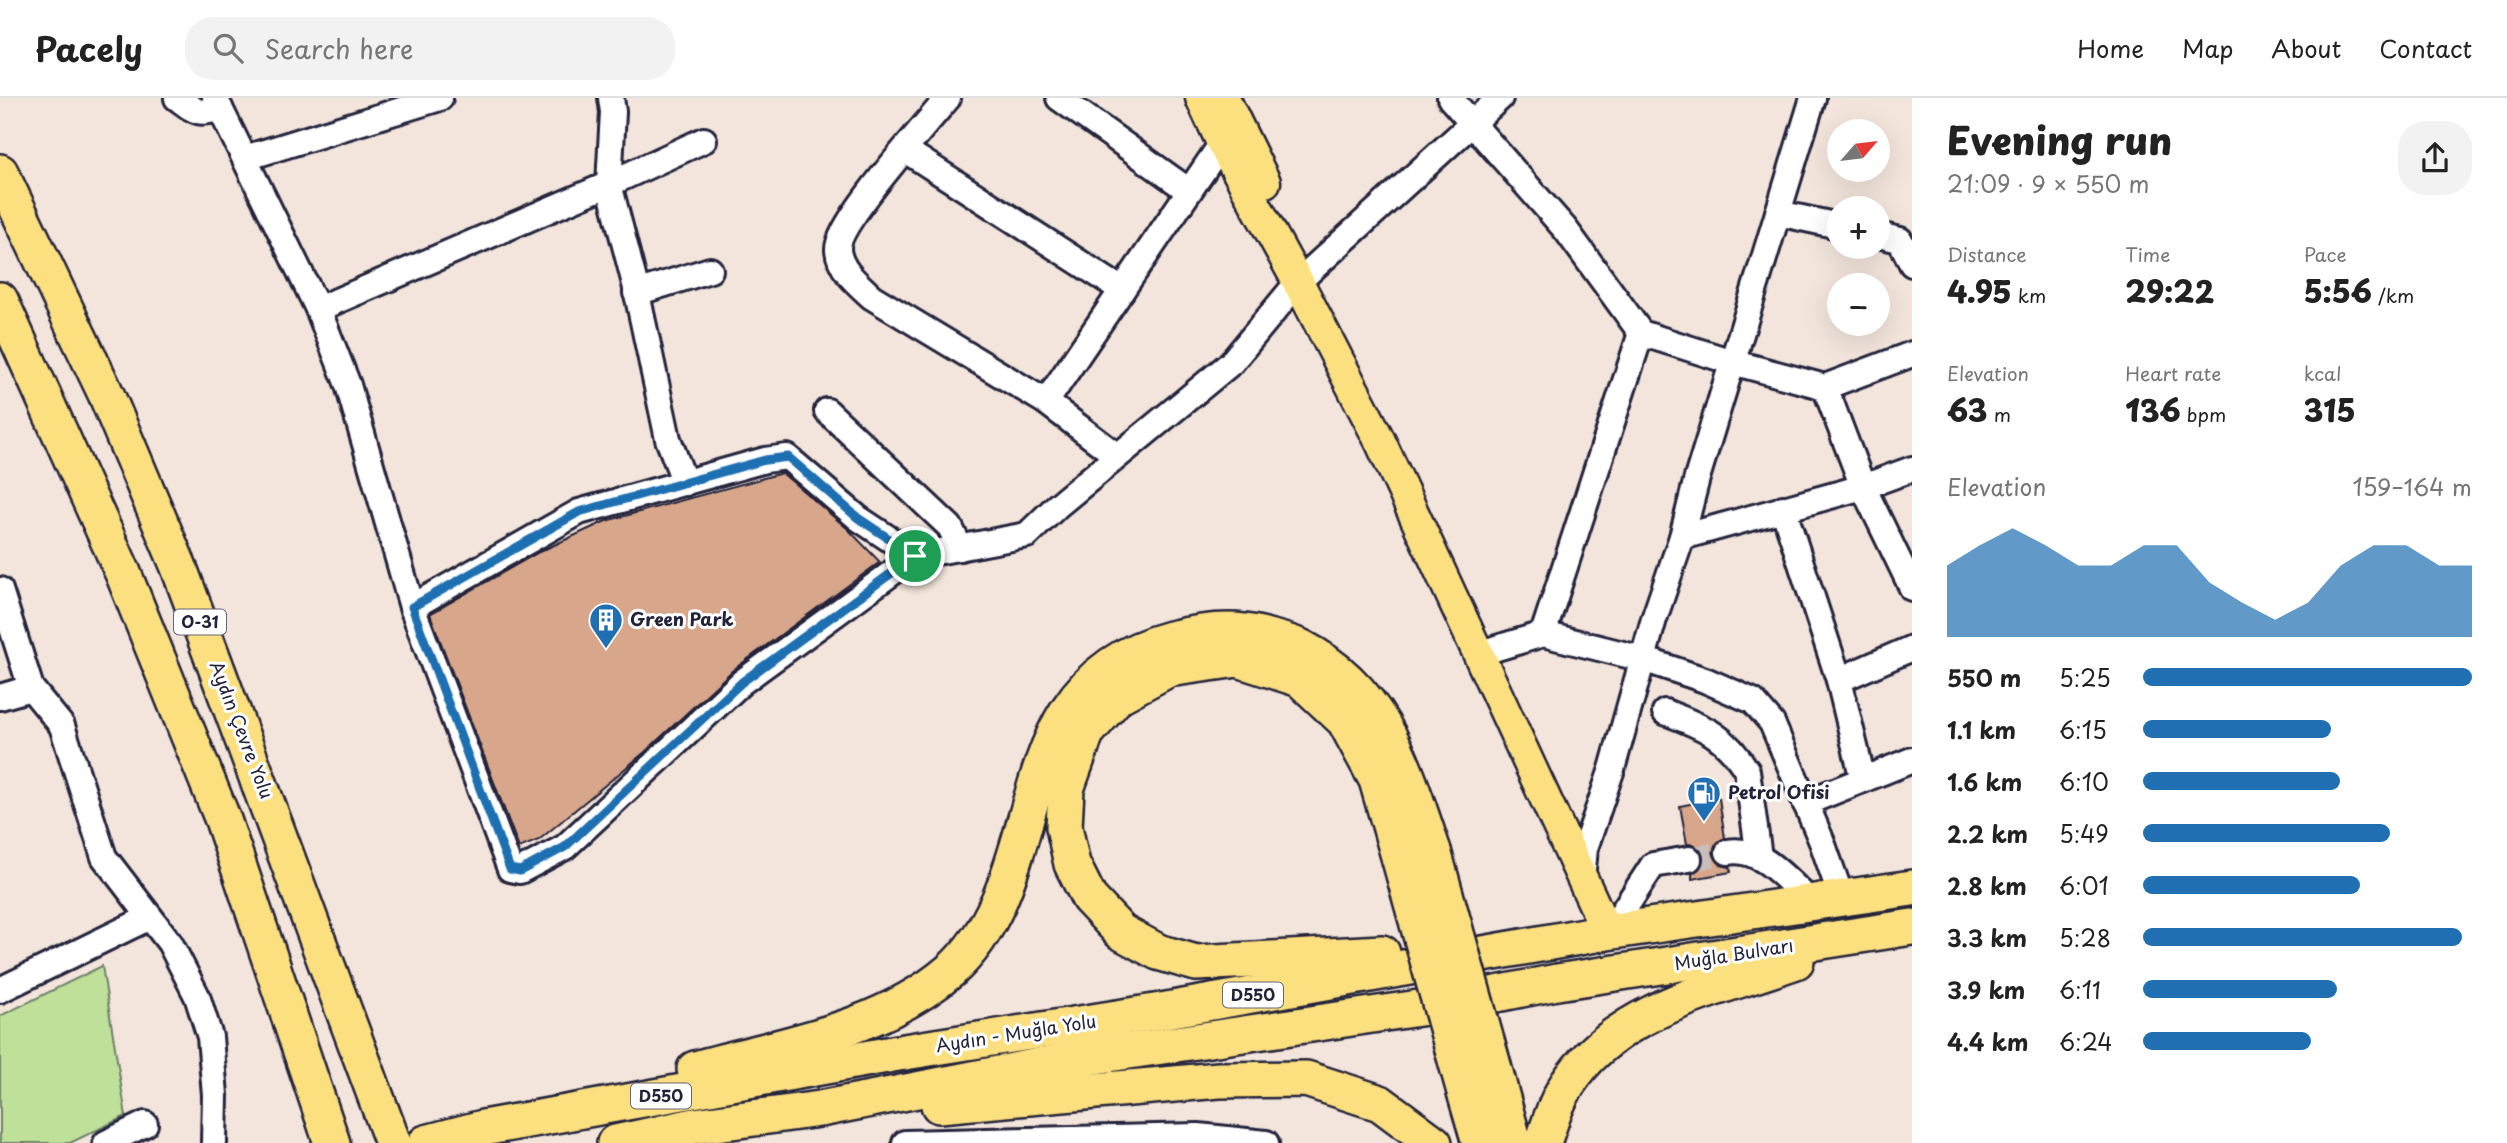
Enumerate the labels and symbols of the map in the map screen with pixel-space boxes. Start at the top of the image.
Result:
north arrow [1827,119,1890,182]
pin [885,526,945,586]
building icon: Green Park [587,601,625,650]
place label: Green Park [630,605,734,632]
road number: O-31 [174,610,226,635]
street label: Aydın Çevre Yolu [204,657,281,802]
fuel station icon: Petrol Ofisi [1685,774,1723,823]
place label: Petrol Ofisi [1728,778,1830,805]
street label: Muğla Bulvarı [1672,931,1795,976]
road number: D550 [1223,982,1283,1007]
street label: Aydın - Muğla Yolu [934,1007,1098,1059]
road number: D550 [631,1084,691,1108]

